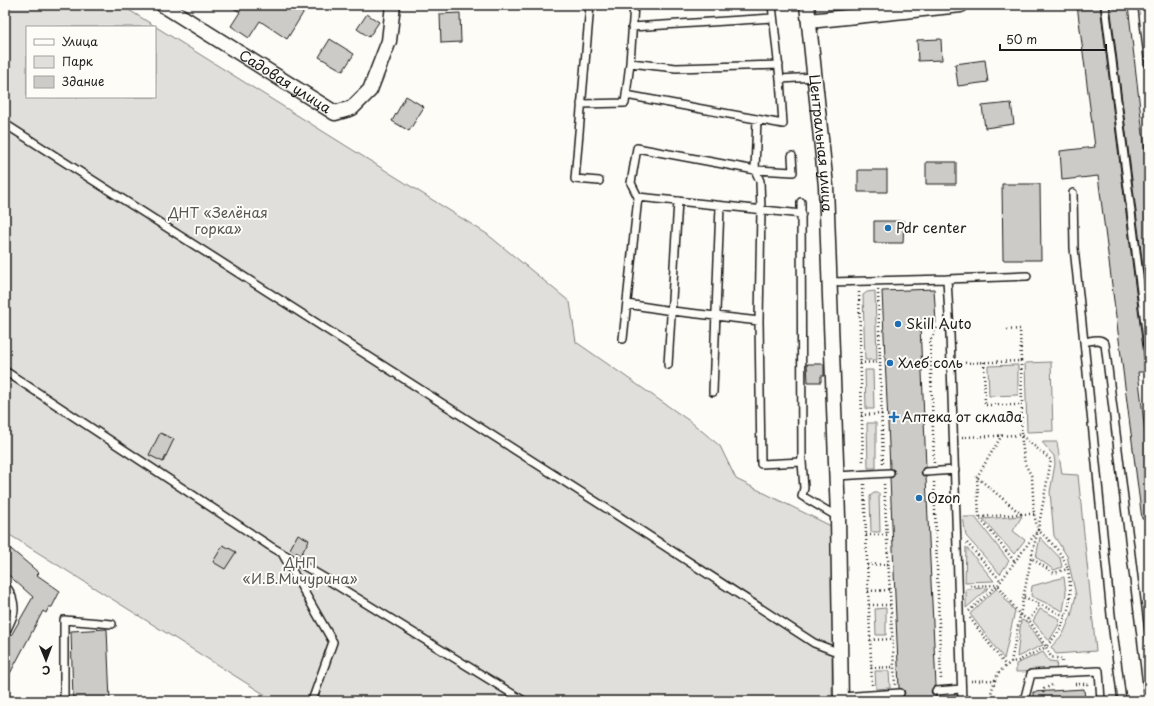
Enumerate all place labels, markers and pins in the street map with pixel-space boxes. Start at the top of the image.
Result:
place label: Pdr center [896,217,967,238]
marker: Pdr center [883,223,893,233]
place label: Skill Auto [906,313,972,334]
marker: Skill Auto [893,319,903,329]
place label: Хлеб соль [898,352,963,373]
marker: Хлеб соль [885,358,895,368]
place label: Аптека от склада [902,406,1023,427]
marker: Аптека от склада [889,412,899,422]
place label: Ozon [927,487,960,508]
marker: Ozon [914,493,924,503]

